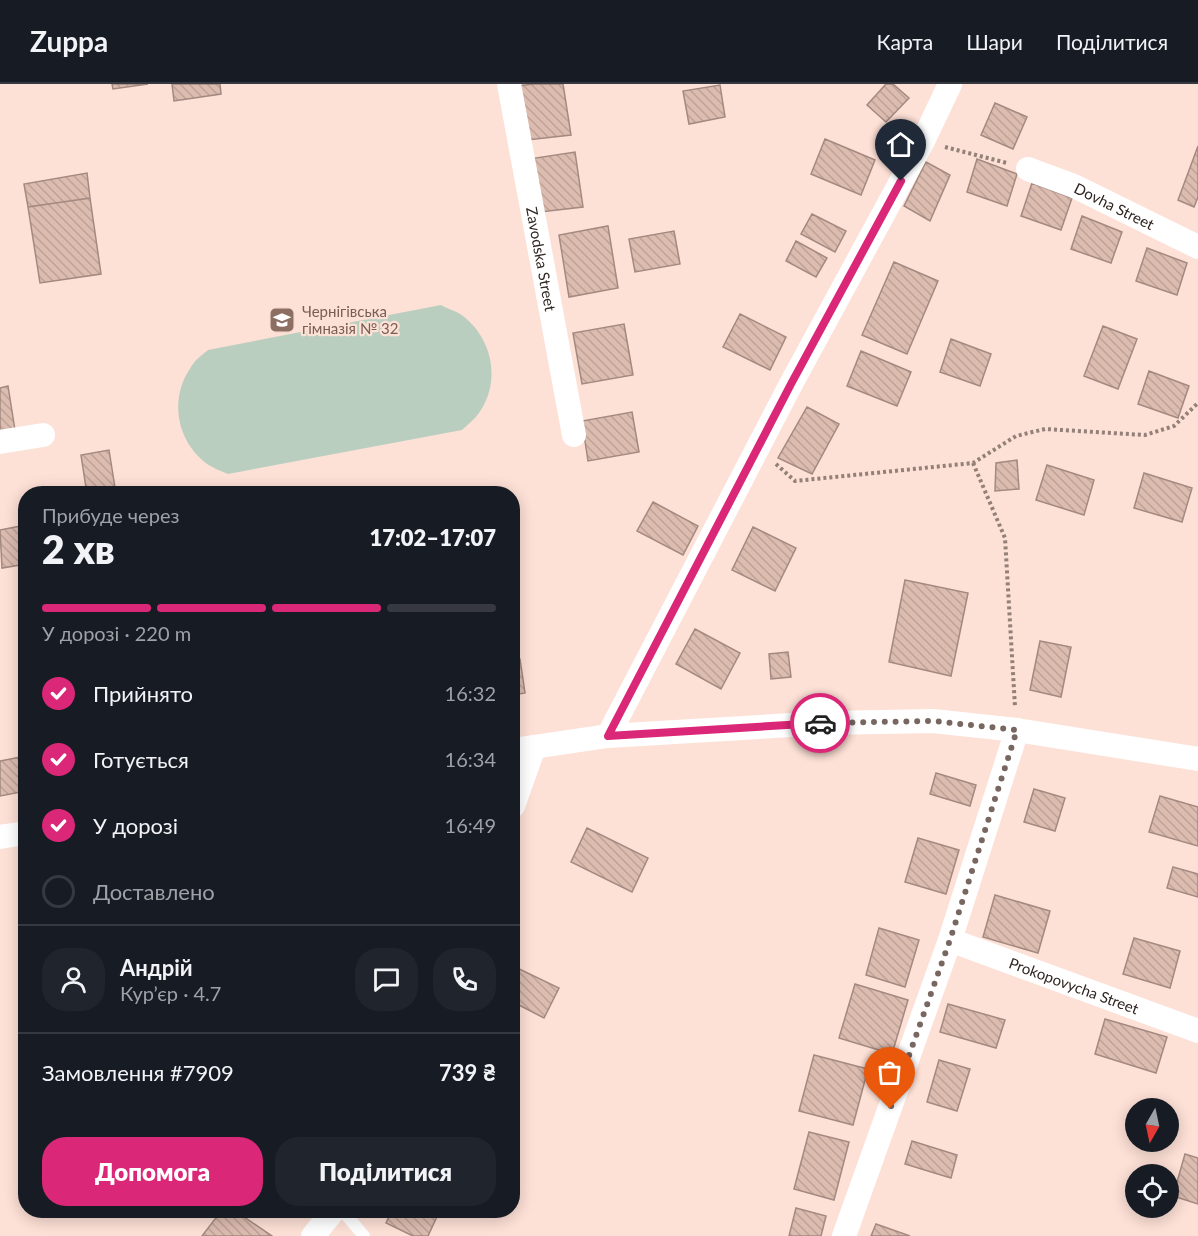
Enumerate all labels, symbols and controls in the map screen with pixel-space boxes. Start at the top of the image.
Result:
text: Zuppa [30,24,108,58]
text: Карта [877,29,933,54]
text: Шари [966,29,1023,54]
text: Поділитися [1056,29,1168,54]
pin [875,119,926,181]
icon: home [884,128,917,161]
street label: Dovha Street [1072,179,1158,233]
street label: Zavodska Street [523,205,560,313]
place label: Чернігівська гімназія № 32 [302,302,398,337]
school or university icon: Чернігівська гімназія № 32 [267,305,297,335]
text: Прибуде через [42,503,179,527]
text: 17:02–17:07 [370,524,496,551]
text: 2 хв [42,526,115,572]
text: У дорозі · 220 m [42,621,191,645]
icon: check [42,677,75,710]
text: Прийнято [93,680,193,707]
text: 16:32 [445,681,496,705]
courier [790,693,850,753]
icon: car [804,707,837,740]
icon: check [42,743,75,776]
text: Готується [93,746,189,773]
text: 16:34 [445,747,496,771]
icon: check [42,809,75,842]
text: У дорозі [93,812,178,839]
text: 16:49 [445,813,496,837]
text: Доставлено [93,878,215,905]
button: person [42,948,105,1011]
button: chat [355,948,418,1011]
button: phone [433,948,496,1011]
street label: Prokopovycha Street [1007,953,1142,1018]
text: Андрій [120,954,193,981]
text: Кур’єр · 4.7 [120,981,221,1005]
pin [864,1047,915,1109]
icon: bag [873,1056,906,1089]
text: Замовлення #7909 [42,1059,234,1086]
text: 739 ₴ [439,1059,496,1086]
north arrow [1125,1098,1179,1152]
map controls [1125,1098,1179,1218]
button: Допомога [42,1137,263,1206]
button: Поділитися [275,1137,496,1206]
button: locate [1125,1164,1179,1218]

